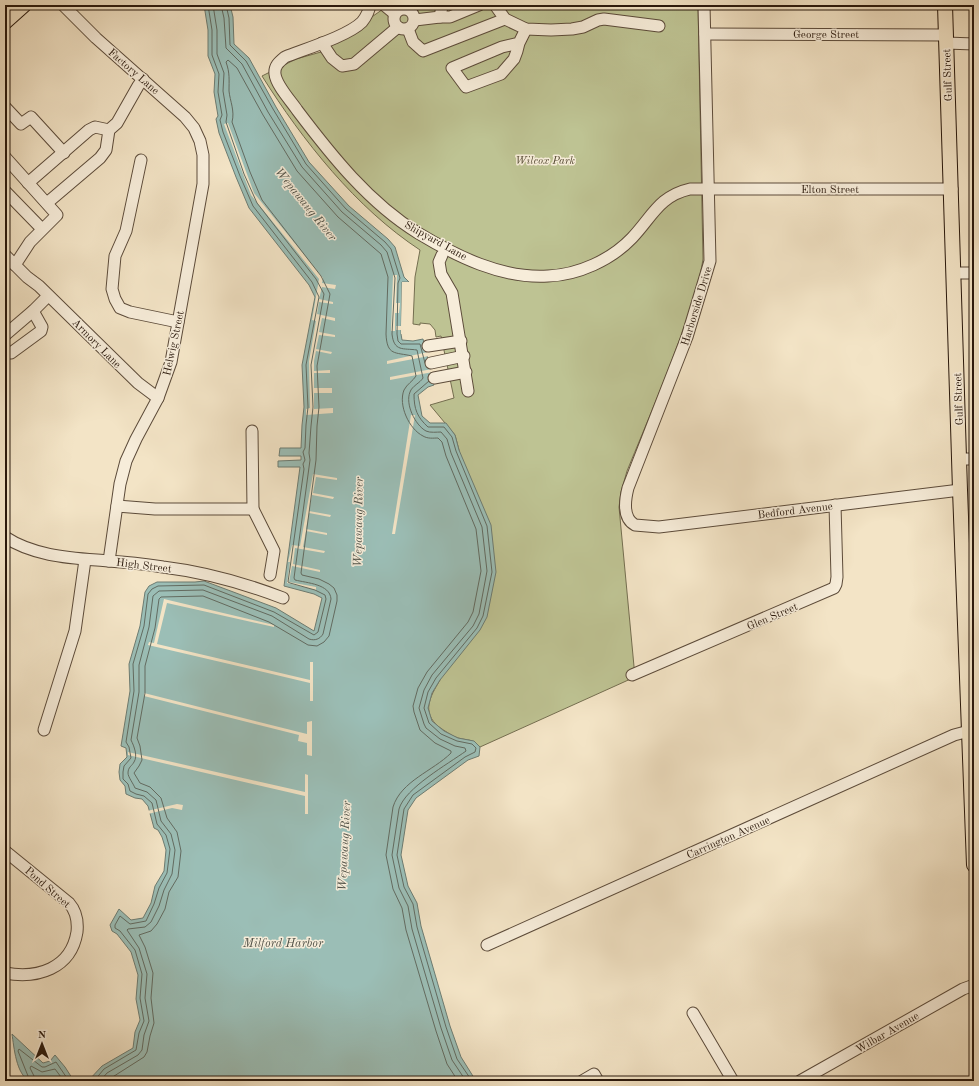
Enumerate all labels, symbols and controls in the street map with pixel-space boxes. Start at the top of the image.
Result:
street label: George Street [793,30,859,41]
street label: Factory Lane [105,47,161,97]
street label: Gulf Street [942,48,955,101]
park label: Wilcox Park [515,156,576,167]
water label: Wepawaug River [272,166,339,244]
street label: Elton Street [801,185,859,196]
street label: Shipyard Lane [402,220,468,263]
street label: Harborside Drive [680,265,715,347]
street label: Helwig Street [162,310,187,377]
street label: Armory Lane [69,317,123,371]
street label: Gulf Street [953,372,966,425]
water label: Wepawaug River [352,476,366,567]
street label: Bedford Avenue [757,501,833,522]
street label: High Street [115,558,172,575]
street label: Glen Street [746,602,800,633]
water label: Wepawaug River [337,800,353,891]
street label: Carrington Avenue [685,815,772,862]
street label: Pond Street [22,866,72,911]
water label: Milford Harbor [242,938,324,950]
street label: Wilbar Avenue [854,1011,921,1056]
north arrow [22,1024,62,1064]
text: N [38,1030,47,1041]

